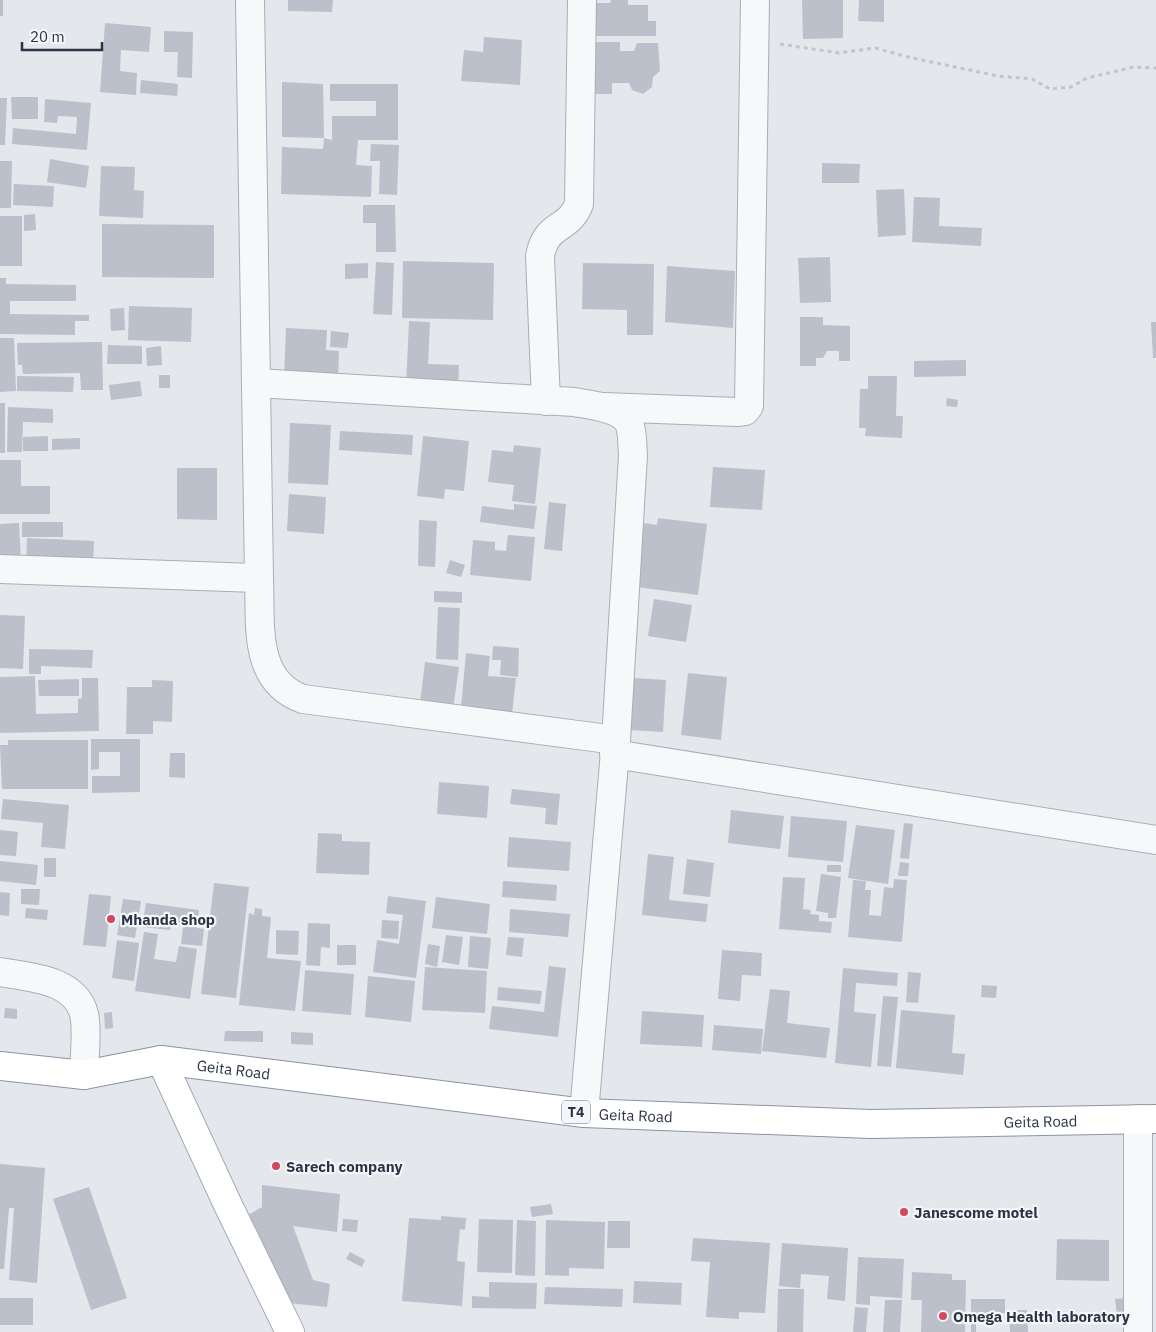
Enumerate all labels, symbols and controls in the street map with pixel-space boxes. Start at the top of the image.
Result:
scale bar [22,20,102,52]
text: 20 m [30,27,65,46]
place label: Mhanda shop [121,910,215,929]
marker: Mhanda shop [105,913,117,925]
street label: Geita Road [196,1055,271,1083]
road number: T4 [562,1100,590,1124]
street label: Geita Road [598,1104,673,1126]
street label: Geita Road [1003,1111,1078,1131]
place label: Sarech company [286,1157,403,1176]
marker: Sarech company [270,1160,282,1172]
place label: Janescome motel [914,1203,1038,1222]
marker: Janescome motel [898,1206,910,1218]
place label: Omega Health laboratory [953,1307,1130,1326]
marker: Omega Health laboratory [937,1310,949,1322]

